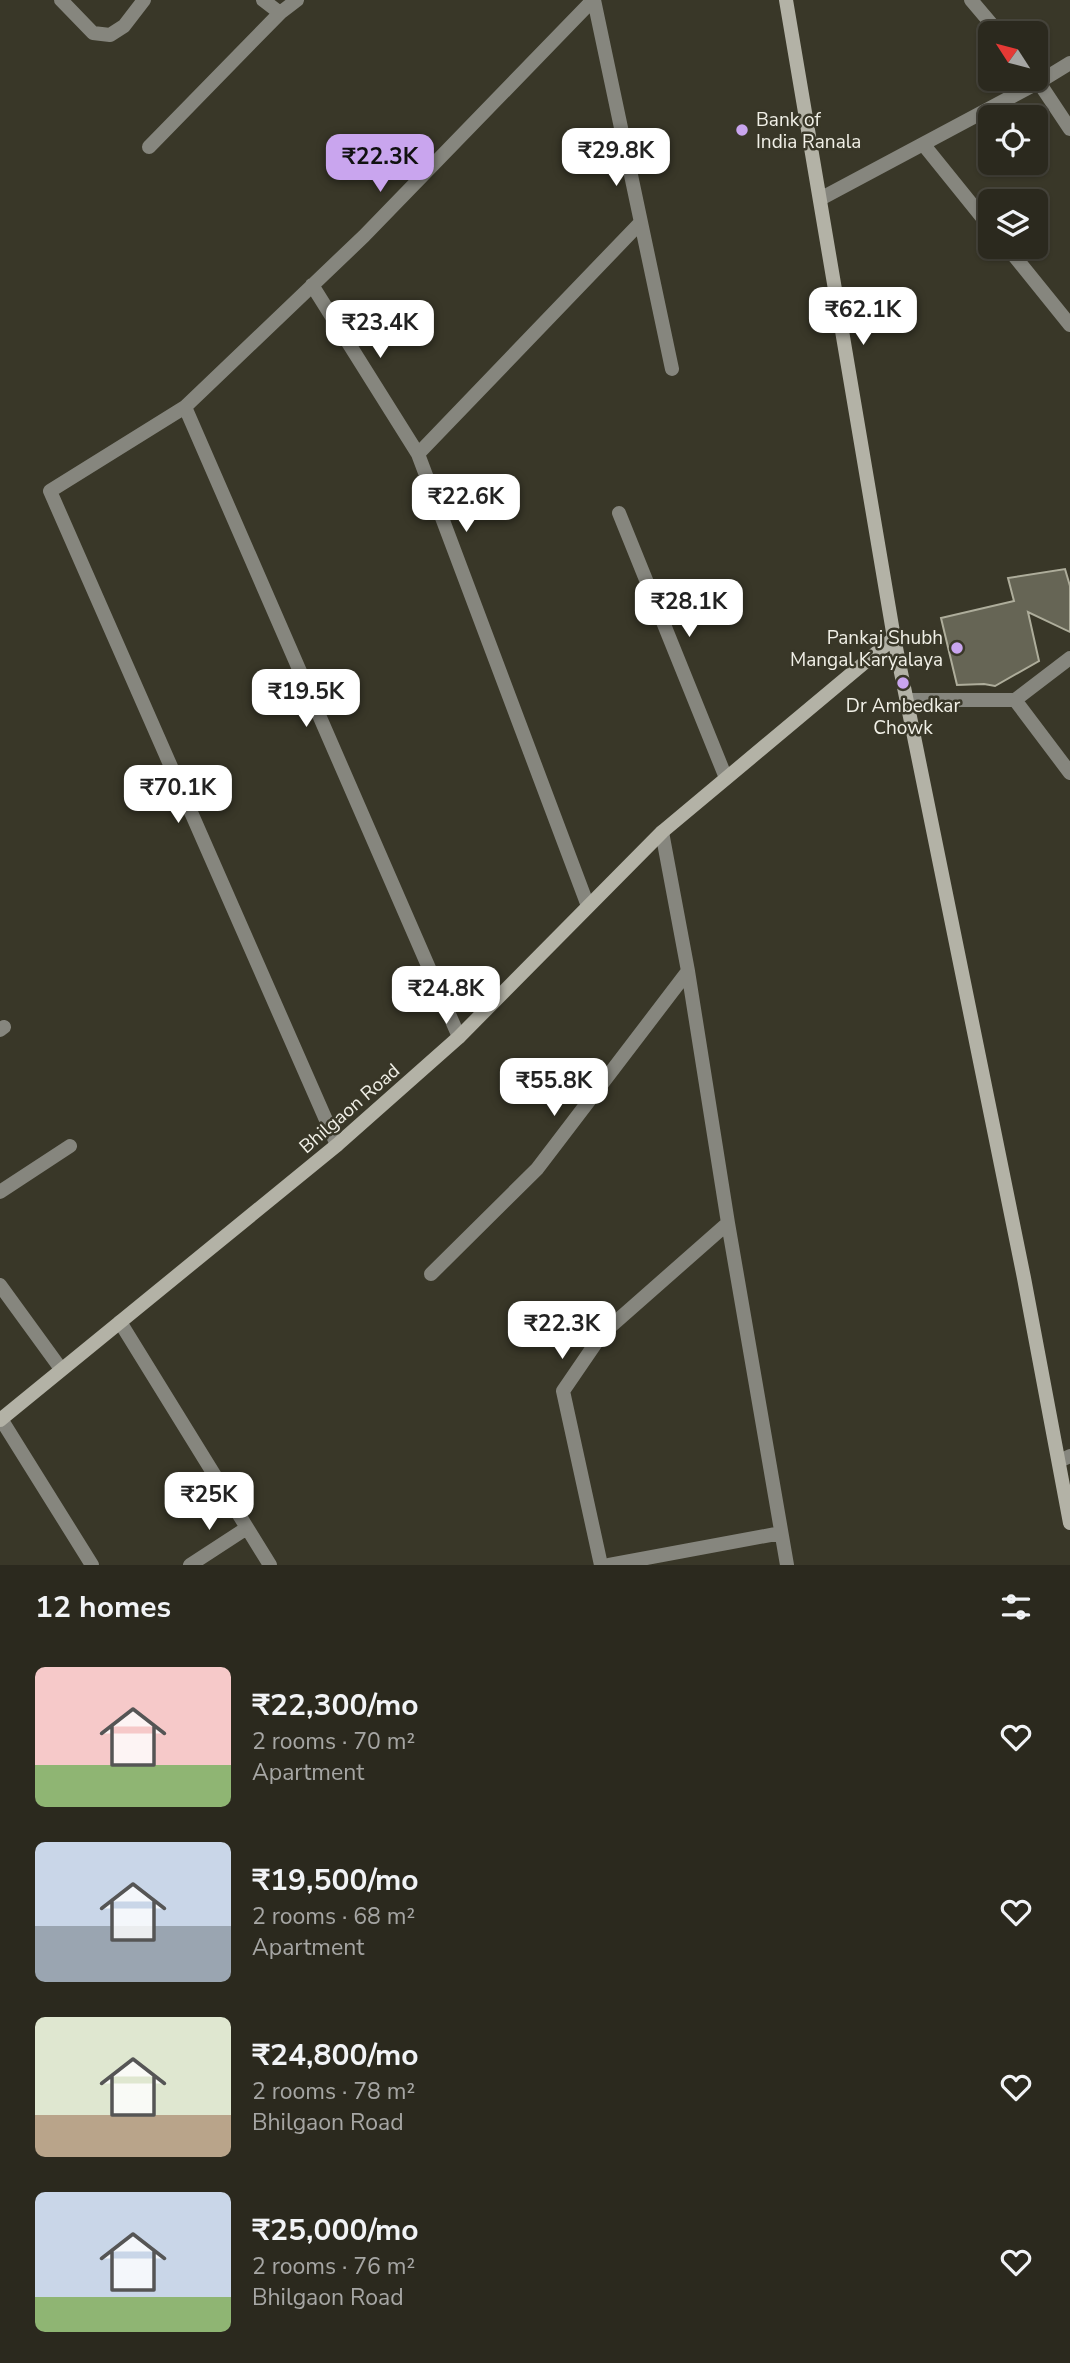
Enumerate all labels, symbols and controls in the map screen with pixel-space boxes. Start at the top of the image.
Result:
north arrow [978,21,1048,91]
map controls [978,21,1048,259]
button: locate [978,105,1048,175]
place label: Bank of India Ranala [756,107,861,155]
marker: Bank of India Ranala [734,122,750,138]
pin: ₹29.8K [559,128,673,188]
pin: ₹22.3K [323,134,437,194]
text: ₹29.8K [578,135,654,166]
text: ₹22.3K [342,141,418,172]
button: layers [978,189,1048,259]
pin: ₹62.1K [806,288,920,347]
text: ₹62.1K [825,294,901,325]
pin: ₹23.4K [323,300,437,360]
text: ₹23.4K [342,307,418,338]
pin: ₹22.6K [409,475,523,534]
text: ₹22.6K [428,481,504,512]
pin: ₹28.1K [632,580,746,639]
text: ₹28.1K [651,586,727,617]
place label: Pankaj Shubh Mangal Karyalaya [790,625,943,673]
marker: Pankaj Shubh Mangal Karyalaya [949,640,965,656]
pin: ₹19.5K [249,670,363,729]
marker: Dr Ambedkar Chowk [895,675,911,691]
text: ₹19.5K [268,676,344,707]
place label: Dr Ambedkar Chowk [846,693,960,741]
pin: ₹70.1K [121,766,235,825]
text: ₹70.1K [140,772,216,803]
pin: ₹24.8K [389,967,503,1026]
text: ₹24.8K [408,973,484,1004]
street label: Bhilgaon Road [294,1058,405,1160]
pin: ₹55.8K [497,1058,611,1118]
text: ₹55.8K [516,1065,592,1096]
pin: ₹22.3K [505,1302,619,1361]
text: ₹22.3K [524,1308,600,1339]
pin: ₹25K [168,1472,250,1532]
text: ₹25K [181,1479,237,1510]
text: 12 homes [35,1587,171,1628]
icon: filters [997,1588,1035,1626]
text: ₹22,300/mo [252,1685,419,1726]
icon: home [91,1695,175,1779]
icon: heart [997,1718,1035,1756]
text: 2 rooms · 70 m² [252,1726,415,1757]
text: Apartment [252,1757,364,1788]
text: ₹19,500/mo [252,1860,419,1901]
icon: home [91,1870,175,1954]
icon: heart [997,1893,1035,1931]
text: 2 rooms · 68 m² [252,1901,415,1932]
text: Apartment [252,1932,364,1963]
text: ₹24,800/mo [252,2035,419,2076]
icon: home [91,2045,175,2129]
icon: heart [997,2068,1035,2106]
text: 2 rooms · 78 m² [252,2076,415,2107]
text: Bhilgaon Road [252,2107,404,2138]
text: ₹25,000/mo [252,2210,419,2251]
icon: home [91,2220,175,2304]
icon: heart [997,2243,1035,2281]
text: 2 rooms · 76 m² [252,2251,415,2282]
text: Bhilgaon Road [252,2282,404,2313]

